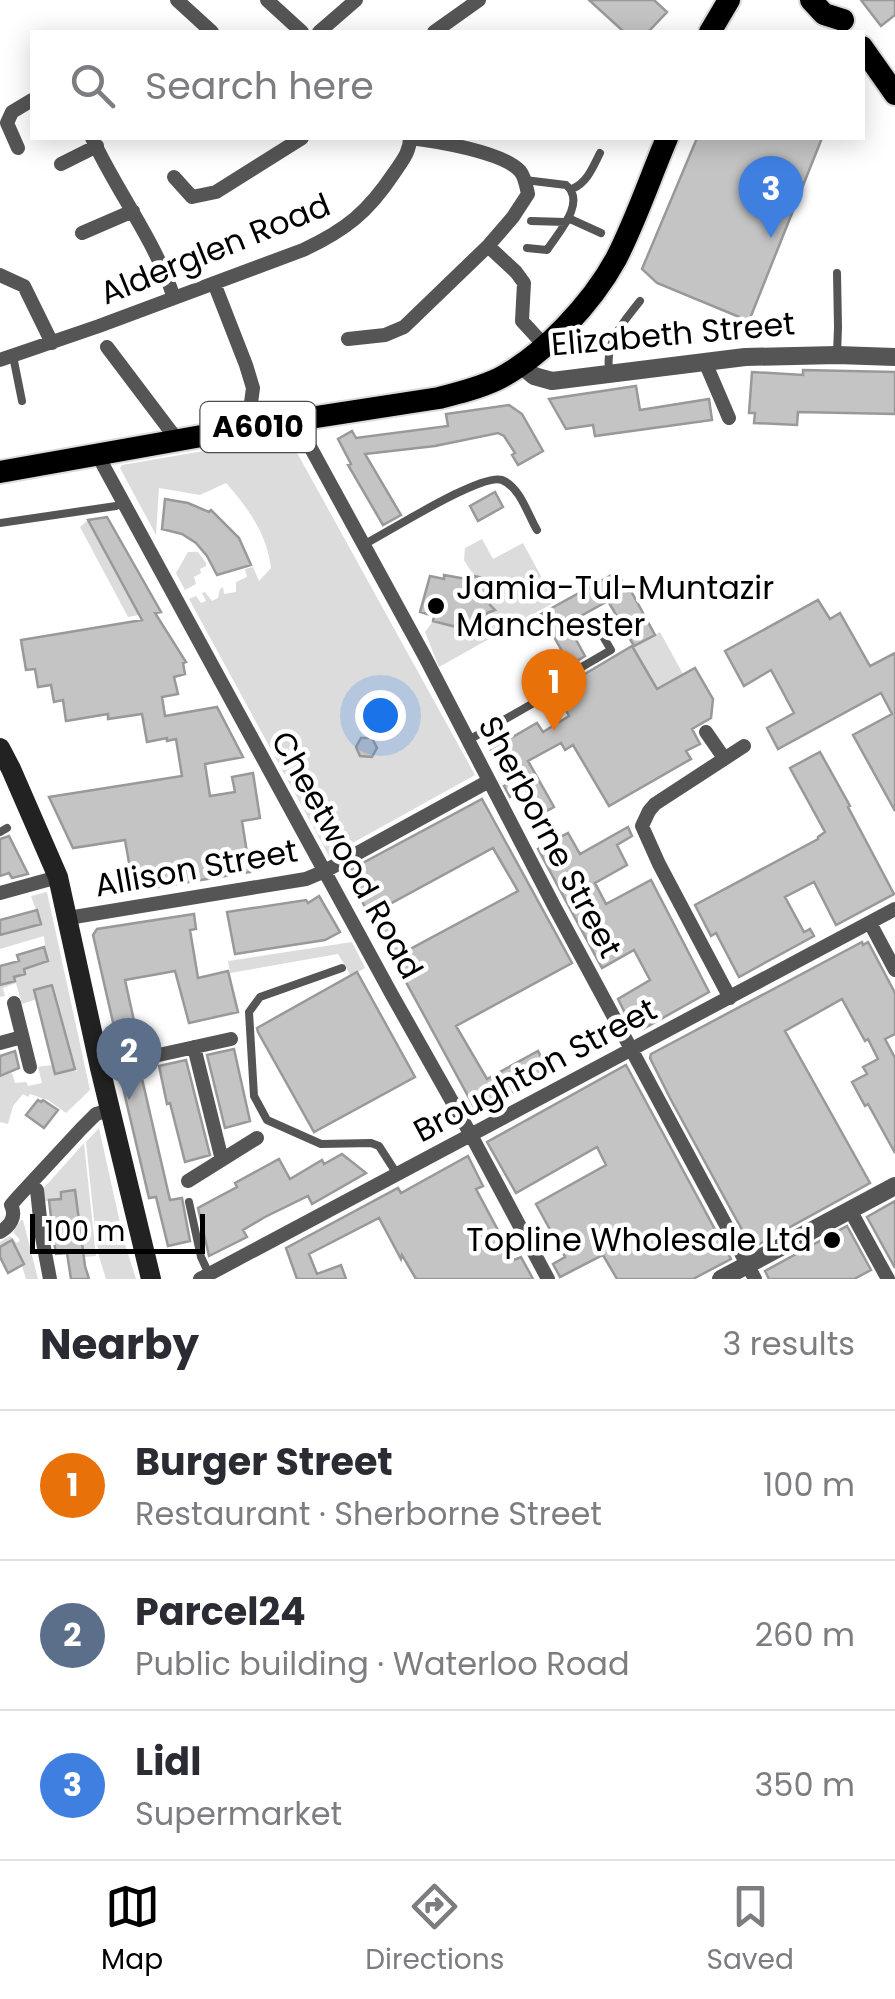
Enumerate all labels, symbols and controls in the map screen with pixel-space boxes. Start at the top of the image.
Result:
search box [30,30,865,140]
icon: search [65,58,120,113]
text: Search here [145,59,374,112]
pin: 3 [738,156,804,238]
street label: Alderglen Road [93,182,337,315]
street label: Elizabeth Street [549,300,797,367]
road number: A6010 [200,402,316,452]
place label: Jamia-Tul-Muntazir Manchester [456,565,774,647]
marker: Jamia-Tul-Muntazir Manchester [425,595,447,617]
pin: 1 [522,648,586,731]
your location [355,690,406,741]
street label: Sherborne Street [468,708,633,965]
street label: Cheetwood Road [261,723,434,987]
street label: Allison Street [91,828,301,907]
street label: Broughton Street [405,986,664,1153]
pin: 2 [96,1018,162,1100]
scale bar [30,1209,205,1254]
text: 100 m [45,1212,125,1251]
place label: Topline Wholesale Ltd [466,1217,812,1262]
marker: Topline Wholesale Ltd [821,1229,843,1251]
text: Nearby [40,1315,199,1374]
text: 3 results [722,1321,855,1366]
text: Burger Street [135,1435,393,1488]
text: 1 [66,1462,79,1507]
text: 100 m [763,1462,855,1507]
text: Restaurant · Sherborne Street [135,1491,602,1536]
text: Parcel24 [135,1585,306,1638]
text: 2 [63,1612,82,1657]
text: 260 m [755,1612,855,1657]
text: Public building · Waterloo Road [135,1641,630,1686]
text: Lidl [135,1735,201,1788]
text: 3 [63,1762,82,1807]
text: 350 m [754,1762,855,1807]
text: Supermarket [135,1791,342,1836]
tab: Map [101,1879,163,1981]
tab: Directions [365,1879,504,1981]
tab: Saved [707,1879,794,1981]

